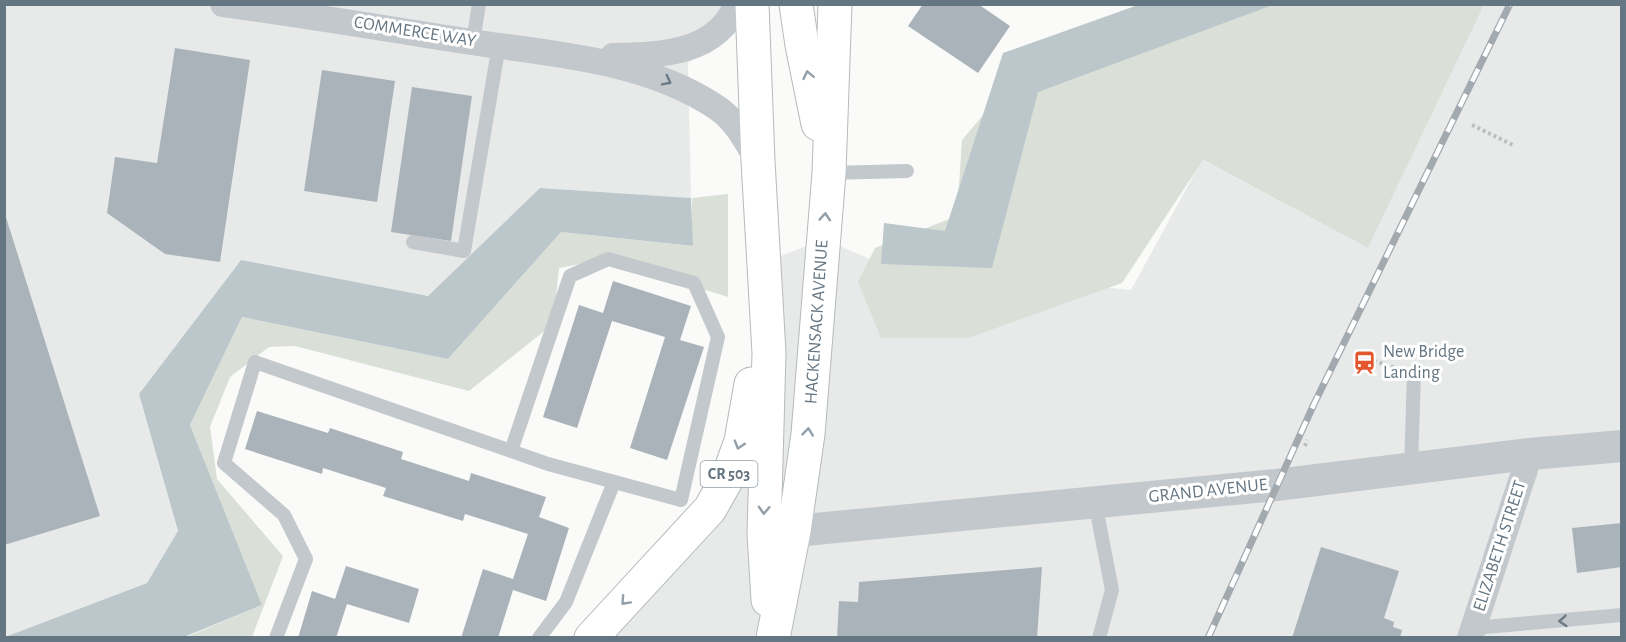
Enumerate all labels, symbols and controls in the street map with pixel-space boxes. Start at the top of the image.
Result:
street label: COMMERCE WAY [353,13,478,51]
one-way arrow [802,70,815,80]
one-way arrow [661,74,672,86]
one-way arrow [819,212,832,221]
street label: HACKENSACK AVENUE [802,239,832,405]
place label: New Bridge Landing [1383,343,1464,382]
station icon: New Bridge Landing [1352,349,1378,375]
one-way arrow [801,427,814,436]
one-way arrow [734,439,746,450]
road number: CR 503 [700,461,758,487]
street label: GRAND AVENUE [1148,476,1269,506]
street label: ELIZABETH STREET [1470,478,1530,614]
one-way arrow [758,506,771,515]
one-way arrow [621,594,632,604]
one-way arrow [1559,614,1568,627]

